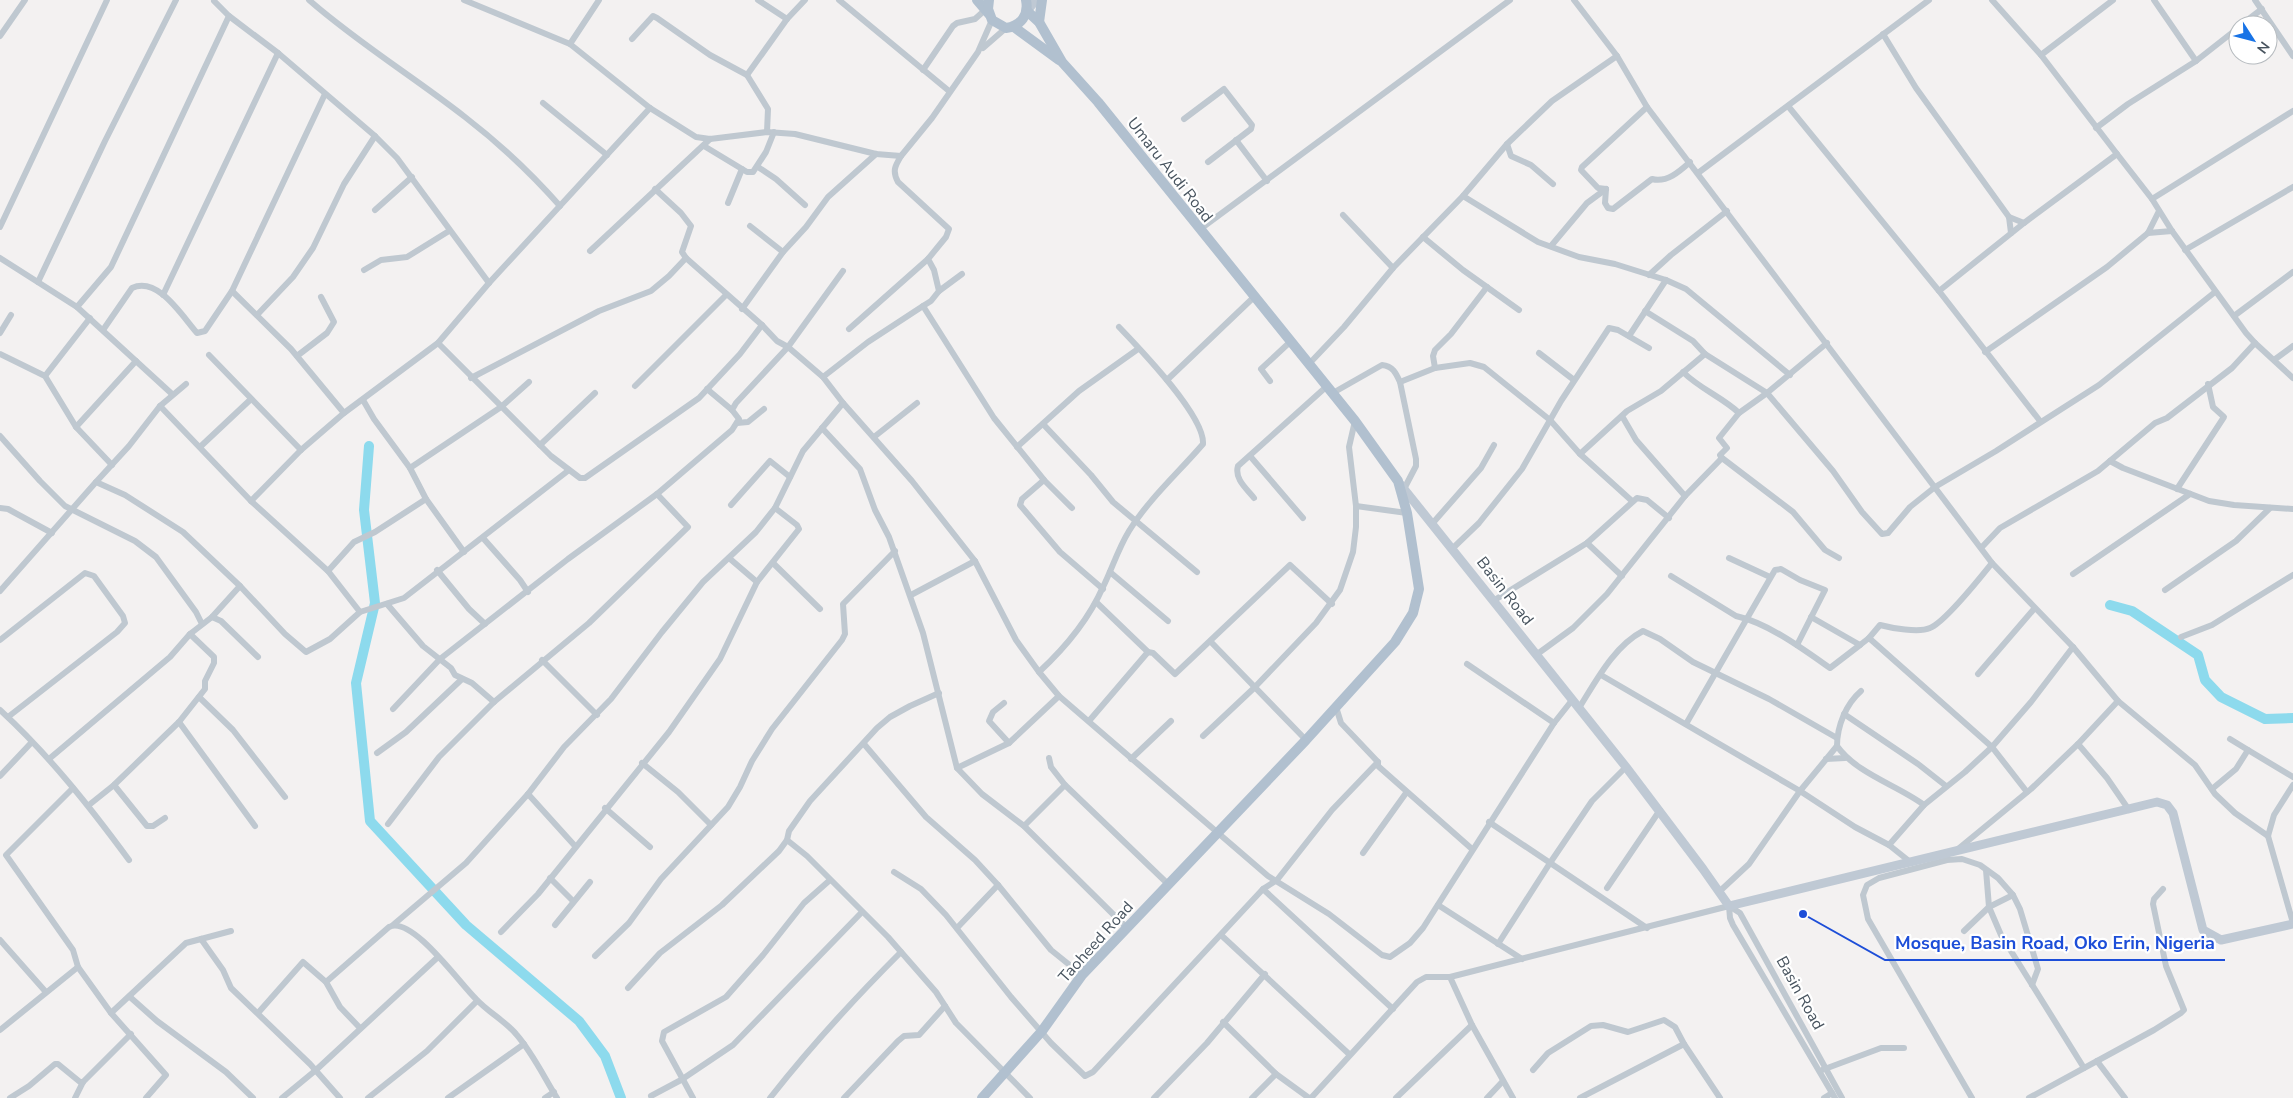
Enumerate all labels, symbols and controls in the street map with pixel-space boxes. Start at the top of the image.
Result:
north arrow [2228,15,2278,65]
text: N [2252,38,2274,57]
street label: Umaru Audi Road [1122,113,1218,227]
street label: Basin Road [1471,552,1539,630]
street label: Taoheed Road [1054,897,1138,987]
callout: Mosque, Basin Road, Oko Erin, Nigeria [1885,927,2225,960]
text: Mosque, Basin Road, Oko Erin, Nigeria [1895,931,2215,955]
street label: Basin Road [1771,952,1829,1034]

